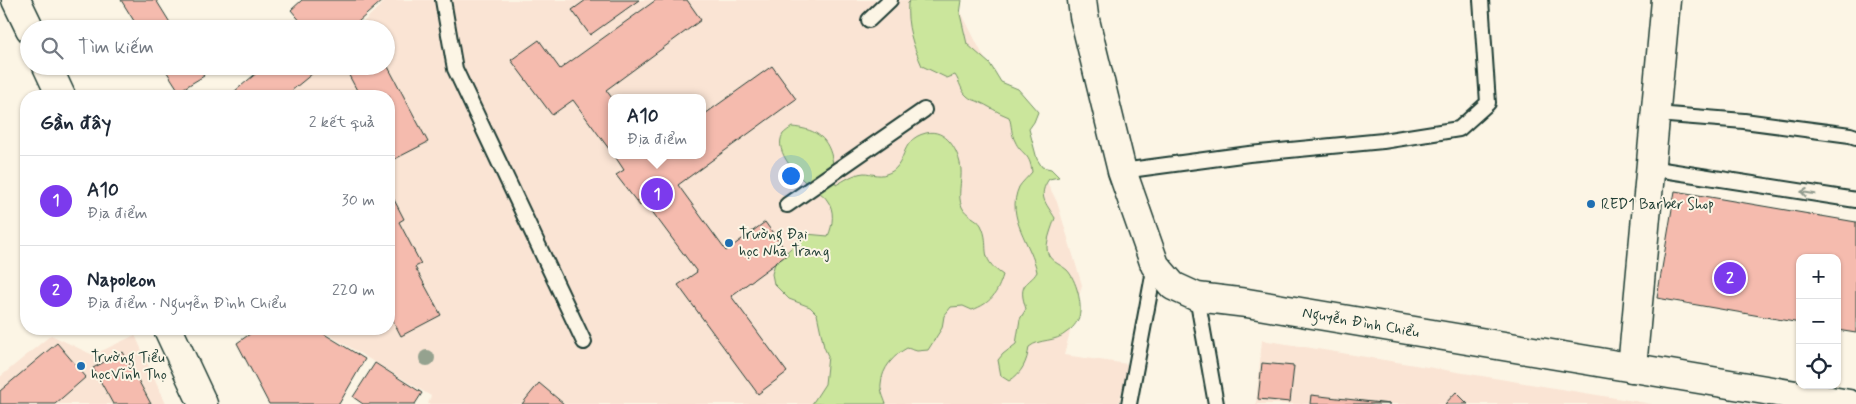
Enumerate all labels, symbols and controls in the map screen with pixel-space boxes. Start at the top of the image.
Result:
search box [20,20,395,75]
icon: search [38,34,66,62]
text: Tìm kiếm [78,35,154,60]
popup [608,94,706,159]
text: A10 [627,104,659,129]
text: Gần đây [40,109,111,137]
text: 2 kết quả [309,112,375,133]
text: Địa điểm [627,129,687,150]
your location [778,163,804,189]
pin: 1 [641,175,673,213]
text: A10 [87,178,119,203]
one-way arrow [1800,187,1816,197]
text: 1 [52,190,60,211]
text: 30 m [342,190,375,211]
place label: RED1 Barber Shop [1601,195,1714,215]
marker: RED1 Barber Shop [1585,198,1597,210]
text: Địa điểm [87,203,148,224]
place label: Trường Đại học Nha Trang [739,225,830,262]
marker: Trường Đại học Nha Trang [723,237,735,249]
map controls [1796,254,1841,389]
button: + [1796,254,1841,299]
pin: 2 [1714,259,1746,297]
text: Napoleon [87,268,156,293]
text: 2 [52,280,60,301]
text: 220 m [332,280,375,301]
text: Địa điểm · Nguyễn Đình Chiểu [87,293,286,314]
button: − [1796,299,1841,344]
street label: Nguyễn Đình Chiểu [1301,303,1421,344]
button: locate [1796,344,1841,389]
place label: Trường Tiểu họcVĩnh Thọ [91,348,167,385]
marker: Trường Tiểu họcVĩnh Thọ [75,360,87,372]

